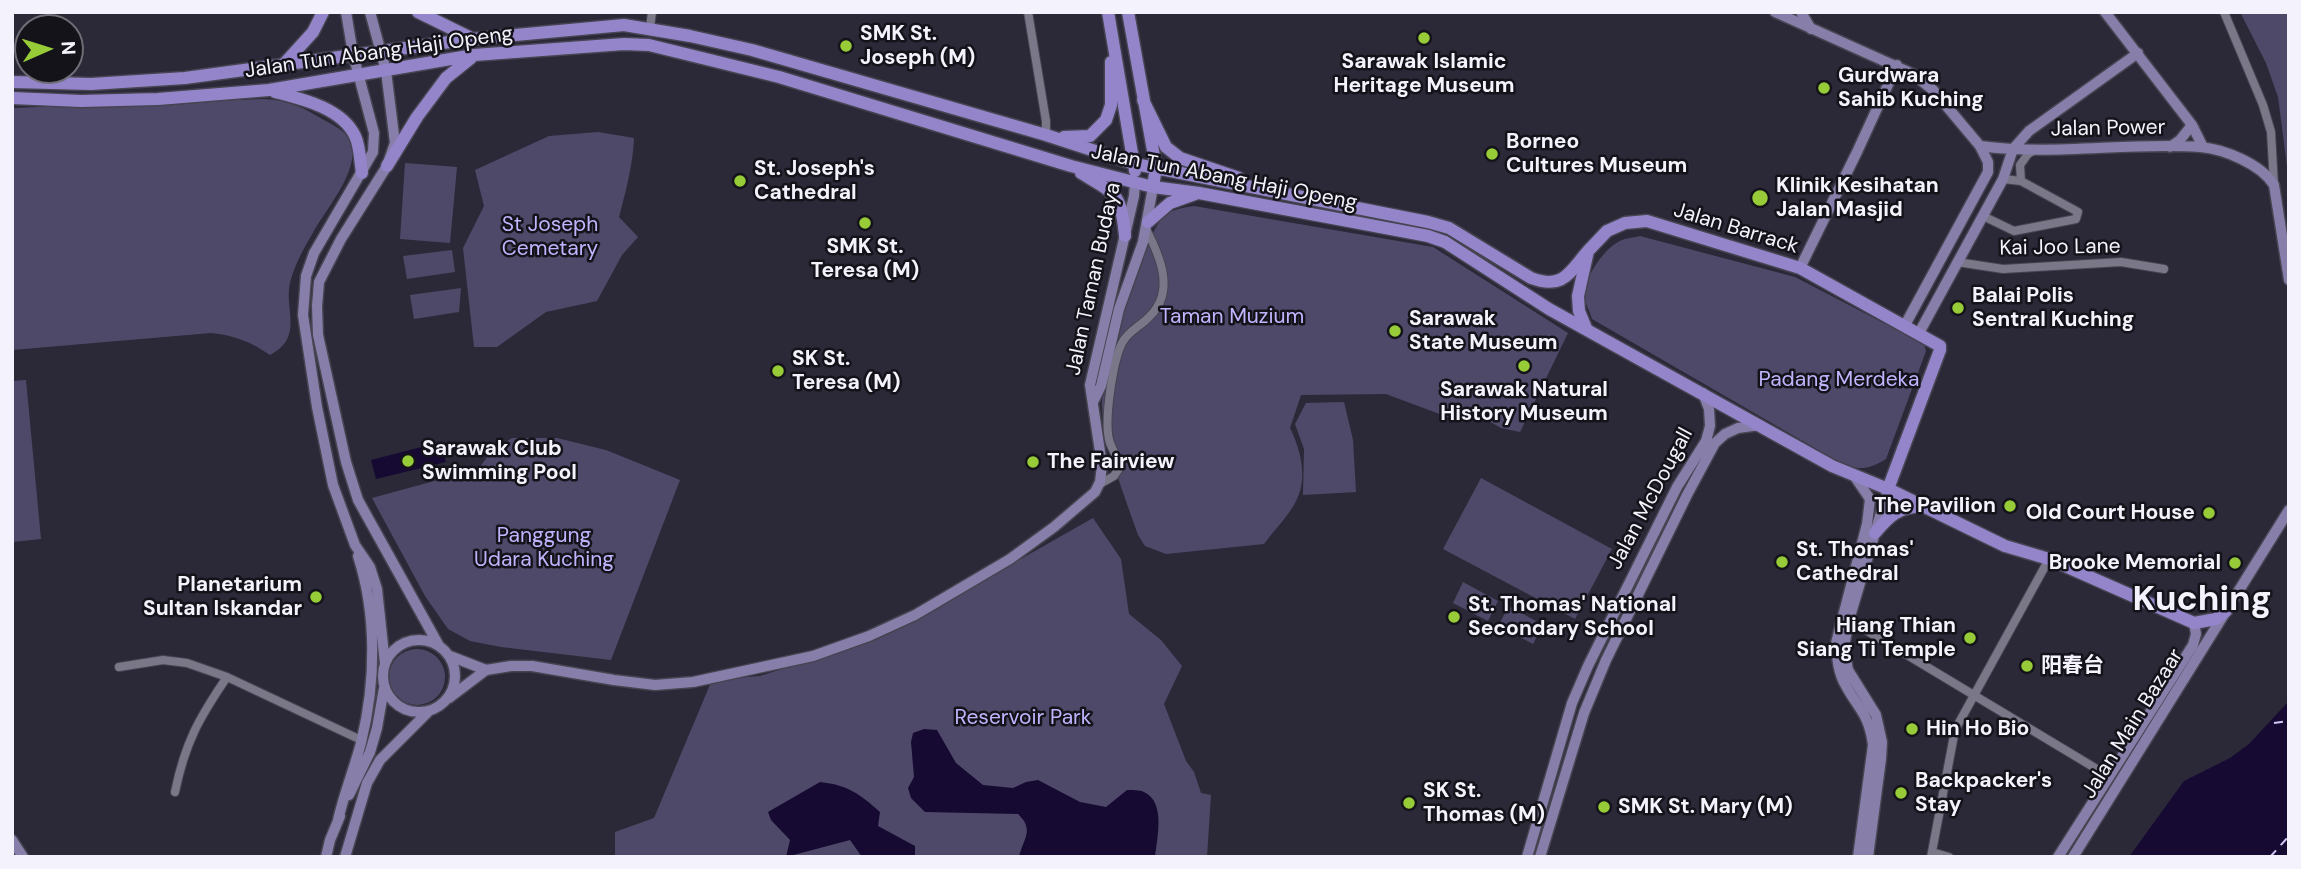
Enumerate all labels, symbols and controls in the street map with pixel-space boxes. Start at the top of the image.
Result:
north arrow [14,14,84,84]
place label: SMK St. Joseph (M) [860,21,975,71]
street label: Jalan Tun Abang Haji Openg [243,22,515,84]
marker: Sarawak Islamic Heritage Museum [1416,30,1432,46]
marker: SMK St. Joseph (M) [838,38,854,54]
text: N [56,40,81,56]
place label: Sarawak Islamic Heritage Museum [1333,49,1515,99]
place label: Gurdwara Sahib Kuching [1838,63,1984,113]
marker: Gurdwara Sahib Kuching [1816,80,1832,96]
street label: Jalan Power [2050,115,2166,143]
place label: Borneo Cultures Museum [1506,129,1687,179]
street label: Jalan Tun Abang Haji Openg [1089,140,1359,216]
marker: Borneo Cultures Museum [1484,146,1500,162]
place label: St. Joseph's Cathedral [754,156,875,206]
marker: St. Joseph's Cathedral [732,173,748,189]
place label: Klinik Kesihatan Jalan Masjid [1776,173,1939,223]
street label: Jalan Taman Budaya [1061,180,1127,378]
marker: Klinik Kesihatan Jalan Masjid [1750,188,1770,208]
street label: Jalan Barrack [1670,198,1802,260]
park label: St Joseph Cemetary [502,212,598,262]
marker: SMK St. Teresa (M) [857,215,873,231]
place label: SMK St. Teresa (M) [811,234,919,284]
street label: Kai Joo Lane [1999,234,2121,262]
place label: Balai Polis Sentral Kuching [1972,283,2134,333]
marker: Balai Polis Sentral Kuching [1950,300,1966,316]
park label: Taman Muzium [1160,304,1304,330]
place label: Sarawak State Museum [1409,306,1557,356]
marker: Sarawak State Museum [1387,323,1403,339]
place label: SK St. Teresa (M) [792,346,900,396]
marker: Sarawak Natural History Museum [1516,358,1532,374]
marker: SK St. Teresa (M) [770,363,786,379]
park label: Padang Merdeka [1758,367,1920,393]
place label: Sarawak Natural History Museum [1440,377,1608,427]
street label: Jalan McDougall [1603,424,1699,574]
place label: Sarawak Club Swimming Pool [422,436,577,486]
place label: The Fairview [1047,449,1175,475]
marker: Sarawak Club Swimming Pool [400,453,416,469]
marker: The Fairview [1025,454,1041,470]
place label: The Pavilion [1874,493,1996,519]
marker: The Pavilion [2002,498,2018,514]
place label: Old Court House [2026,500,2195,526]
marker: Old Court House [2201,505,2217,521]
park label: Panggung Udara Kuching [474,523,614,573]
place label: St. Thomas' Cathedral [1796,537,1914,587]
place label: Brooke Memorial [2049,550,2221,576]
marker: St. Thomas' Cathedral [1774,554,1790,570]
marker: Brooke Memorial [2227,555,2243,571]
place label: Planetarium Sultan Iskandar [143,572,302,622]
district label: Kuching [2132,580,2272,622]
marker: Planetarium Sultan Iskandar [308,589,324,605]
place label: St. Thomas' National Secondary School [1468,592,1677,642]
marker: St. Thomas' National Secondary School [1446,609,1462,625]
place label: Hiang Thian Siang Ti Temple [1797,613,1956,663]
marker: Hiang Thian Siang Ti Temple [1962,630,1978,646]
street label: Jalan Main Bazaar [2077,644,2189,804]
place label: 阳春台 [2041,653,2104,679]
marker: 阳春台 [2019,658,2035,674]
park label: Reservoir Park [955,705,1091,731]
place label: Hin Ho Bio [1926,716,2029,742]
marker: Hin Ho Bio [1904,721,1920,737]
place label: Backpacker's Stay [1915,768,2052,818]
place label: SK St. Thomas (M) [1423,778,1545,828]
marker: Backpacker's Stay [1893,785,1909,801]
place label: SMK St. Mary (M) [1618,794,1793,820]
marker: SK St. Thomas (M) [1401,795,1417,811]
marker: SMK St. Mary (M) [1596,799,1612,815]

